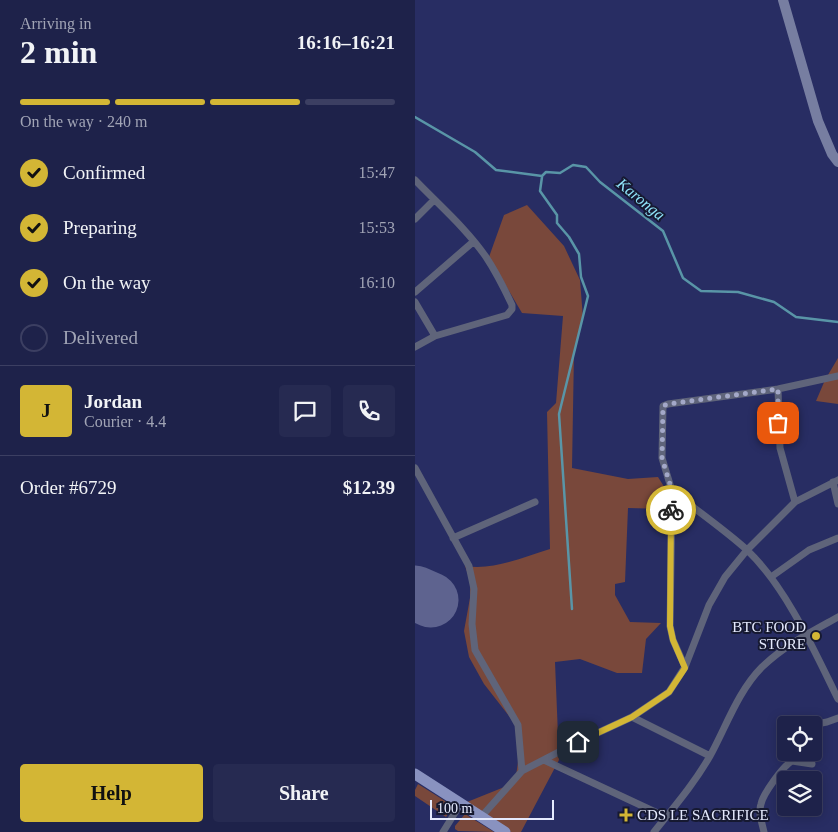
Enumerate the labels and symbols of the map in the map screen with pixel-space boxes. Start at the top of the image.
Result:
water label: Karonga [612,174,668,224]
pin [757,402,799,444]
courier [646,485,696,535]
place label: BTC FOOD STORE [732,619,806,652]
marker: BTC FOOD STORE [810,630,822,642]
pin [557,721,599,763]
scale bar [430,797,554,820]
place label: CDS LE SACRIFICE [637,807,769,823]
marker: CDS LE SACRIFICE [619,808,633,822]

